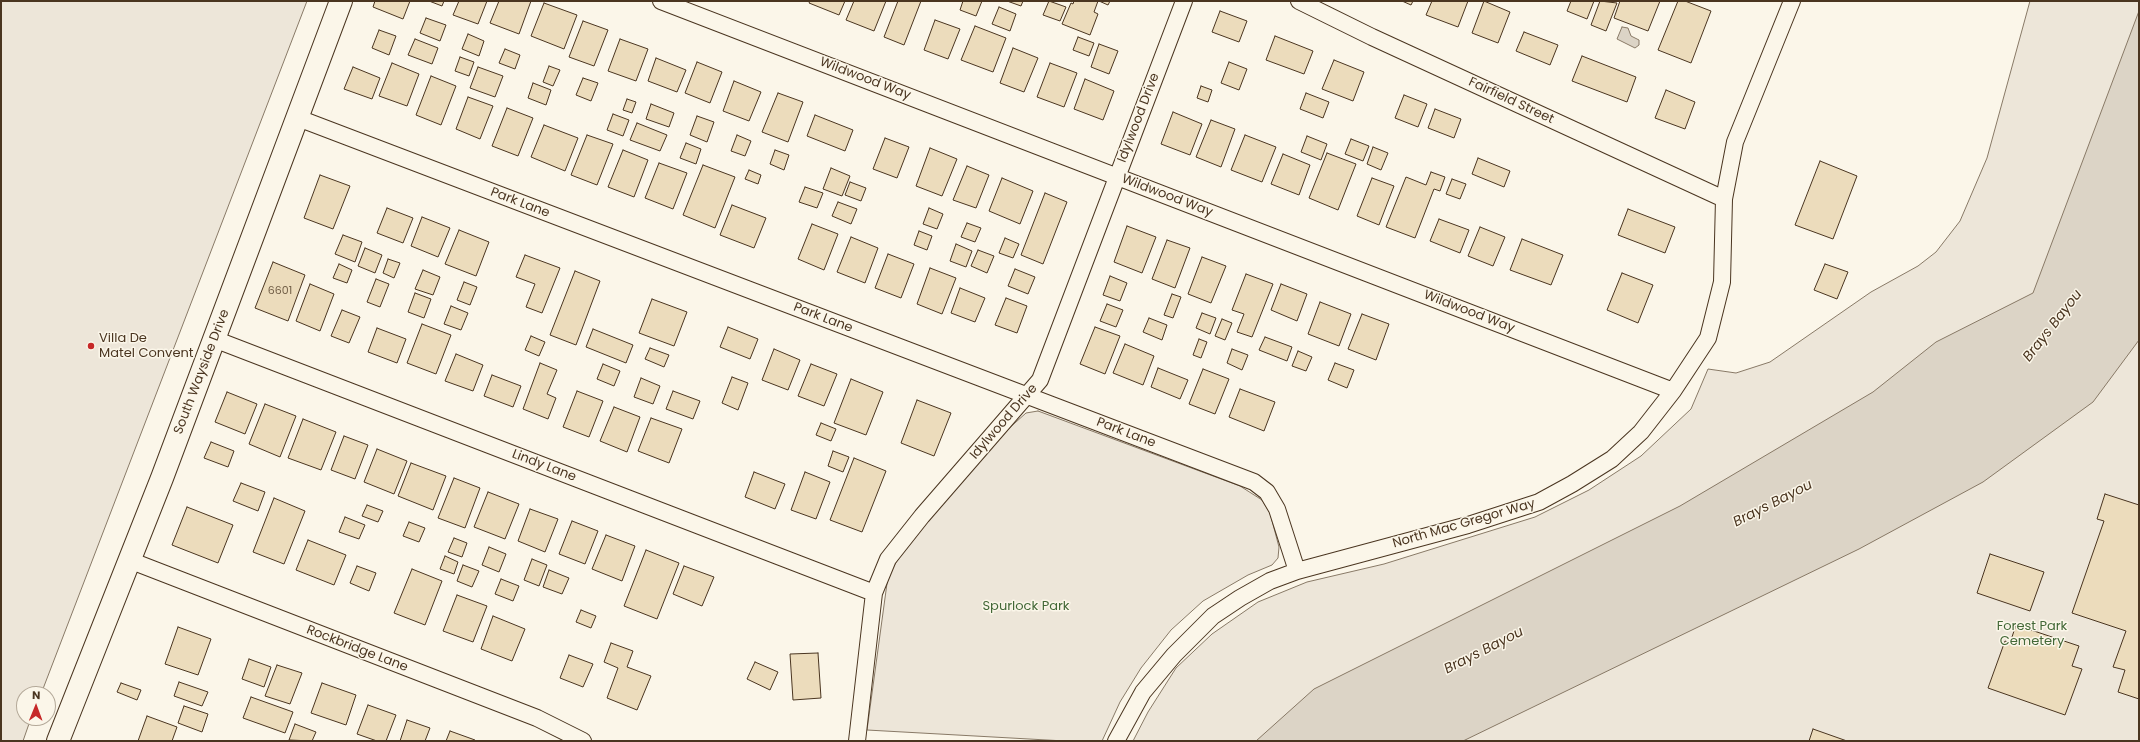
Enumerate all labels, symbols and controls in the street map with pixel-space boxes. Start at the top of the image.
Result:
street label: Wildwood Way [817,54,913,104]
street label: Idylwood Drive [1115,71,1163,165]
street label: Fairfield Street [1466,74,1556,128]
street label: Wildwood Way [1119,171,1215,221]
street label: Park Lane [488,185,552,221]
house number: 6601 [268,284,292,298]
street label: Wildwood Way [1421,287,1517,337]
water label: Brays Bayou [2020,287,2086,365]
street label: Park Lane [791,300,855,336]
street label: South Wayside Drive [171,307,233,437]
place label: Villa De Matel Convent [99,331,194,362]
marker: Villa De Matel Convent [86,341,96,351]
street label: Idylwood Drive [967,381,1041,463]
street label: Park Lane [1094,415,1158,451]
street label: Lindy Lane [510,447,578,485]
water label: Brays Bayou [1731,477,1815,531]
street label: North Mac Gregor Way [1391,496,1537,552]
park label: Spurlock Park [982,599,1070,615]
park label: Forest Park Cemetery [1997,619,2067,650]
street label: Rockbridge Lane [304,622,410,676]
water label: Brays Bayou [1442,624,1526,678]
north arrow [16,686,56,726]
text: N [32,687,40,703]

